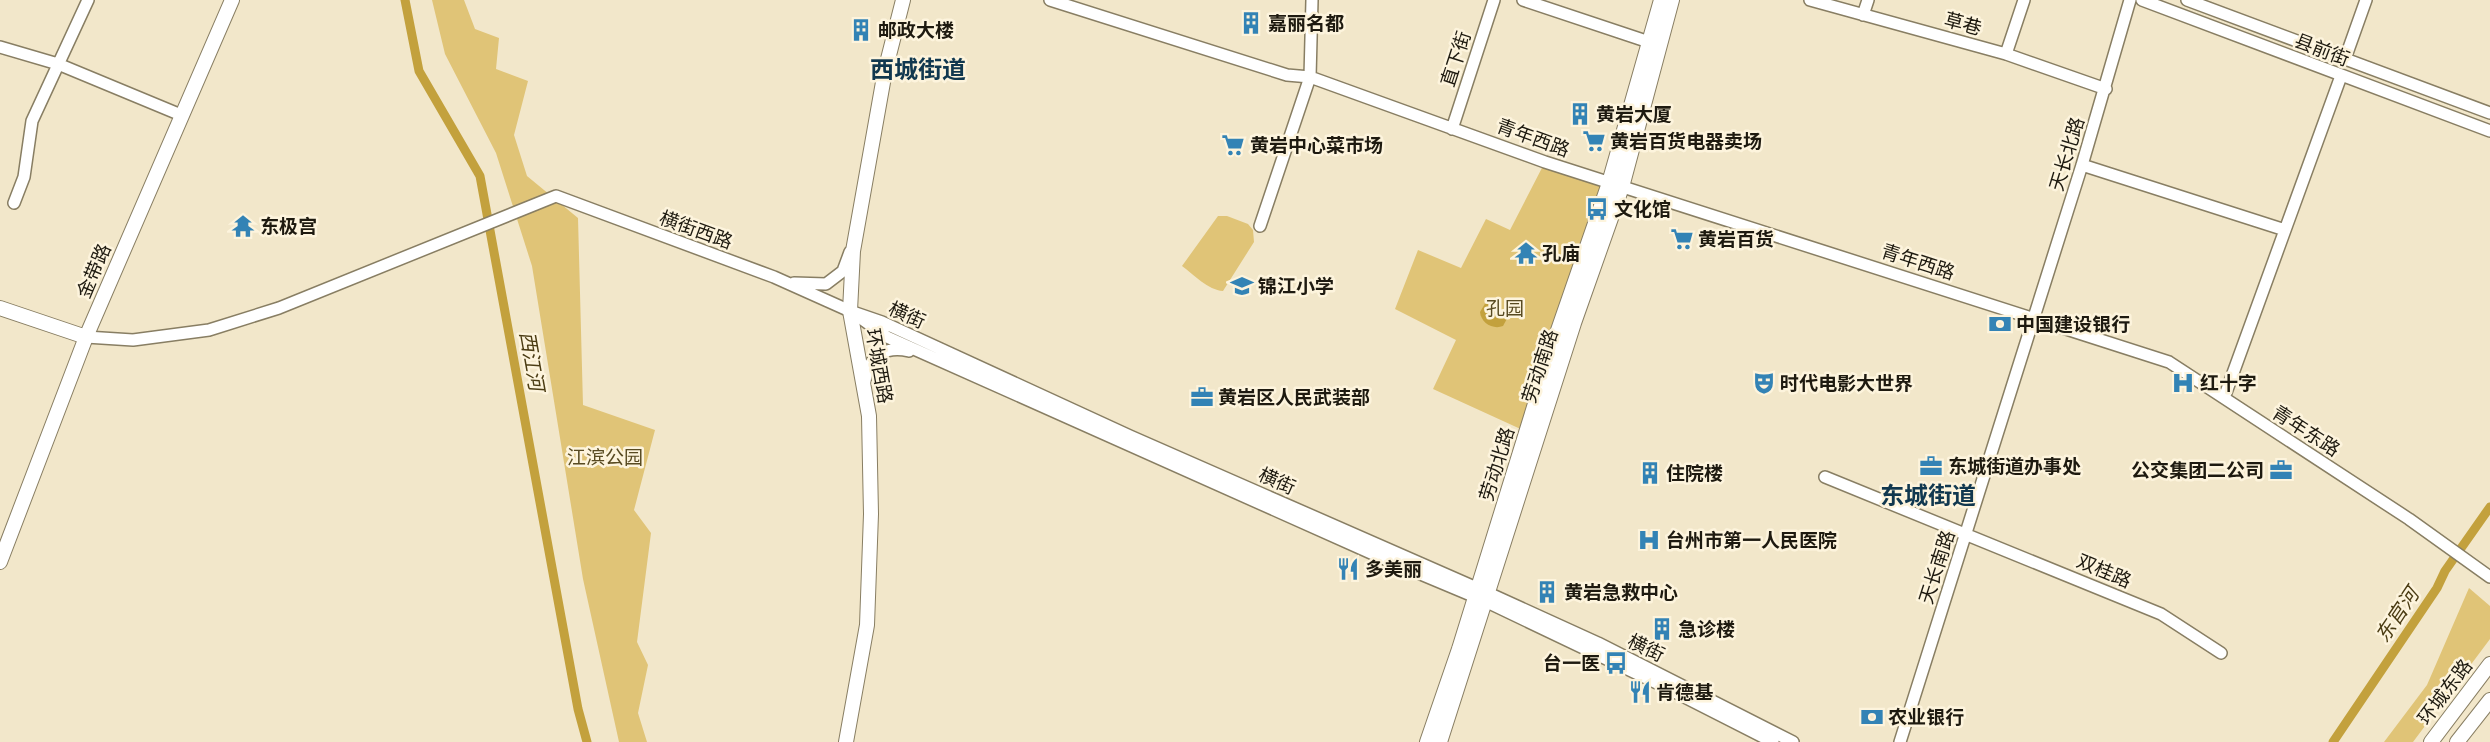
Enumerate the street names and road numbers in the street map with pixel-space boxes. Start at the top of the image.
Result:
street label: 草巷 [1942,8,1984,40]
street label: 直下街 [1436,28,1476,90]
street label: 县前街 [2291,29,2353,71]
street label: 青年西路 [1493,114,1573,162]
street label: 天长北路 [2045,114,2089,194]
street label: 横街西路 [656,206,736,254]
street label: 青年西路 [1878,239,1958,285]
street label: 金带路 [72,240,116,302]
street label: 横街 [885,297,929,333]
street label: 劳动南路 [1517,326,1563,406]
street label: 环城西路 [861,327,897,405]
street label: 青年东路 [2268,401,2344,461]
street label: 劳动北路 [1475,424,1519,504]
street label: 横街 [1255,463,1299,499]
street label: 天长南路 [1914,527,1960,607]
street label: 双桂路 [2073,549,2135,593]
street label: 横街 [1624,629,1668,667]
street label: 环城东路 [2413,655,2477,729]

